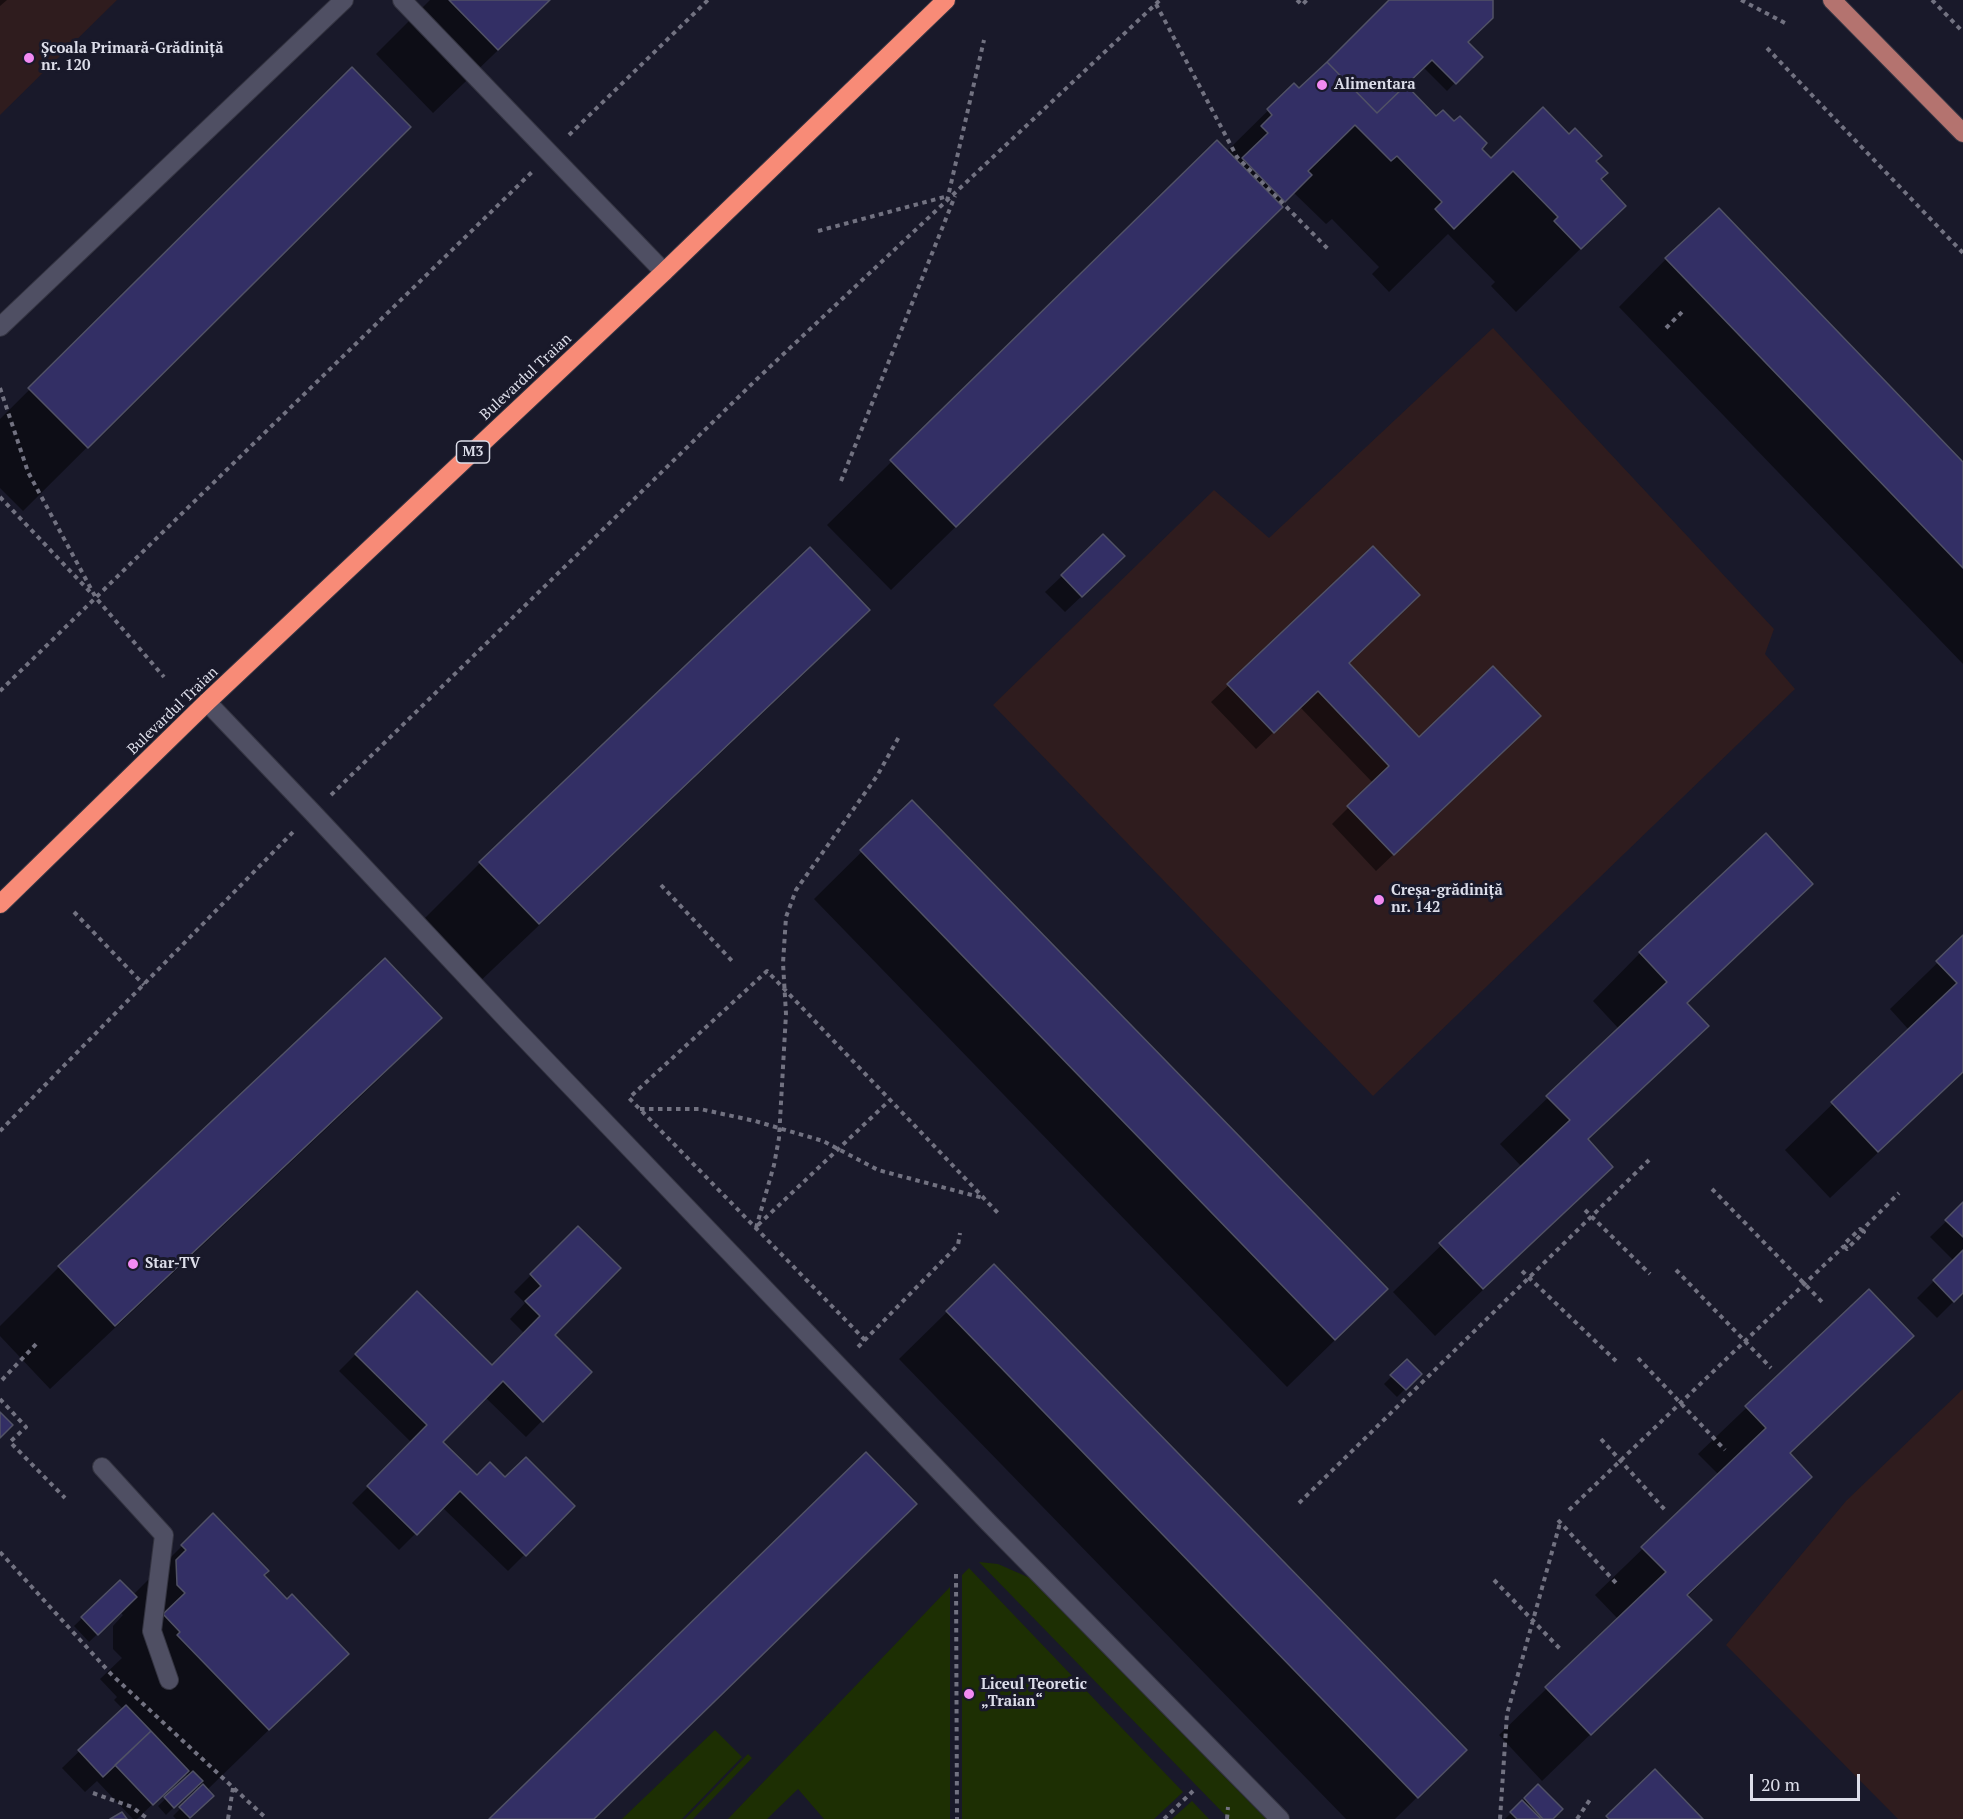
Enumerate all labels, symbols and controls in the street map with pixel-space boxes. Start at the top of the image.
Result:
place label: Școala Primară-Grădiniță nr. 120 [41,40,224,75]
marker: Școala Primară-Grădiniță nr. 120 [22,51,36,65]
place label: Alimentara [1334,76,1416,94]
marker: Alimentara [1315,78,1329,92]
street label: Bulevardul Traian [476,330,576,424]
road number: M3 [456,441,490,463]
street label: Bulevardul Traian [124,663,222,759]
place label: Creșa-grădiniță nr. 142 [1391,882,1503,917]
marker: Creșa-grădiniță nr. 142 [1372,893,1386,907]
place label: Star-TV [145,1255,200,1273]
marker: Star-TV [126,1257,140,1271]
place label: Liceul Teoretic „Traian“ [981,1676,1087,1711]
marker: Liceul Teoretic „Traian“ [962,1687,976,1701]
scale bar [1753,1762,1862,1800]
text: 20 m [1761,1772,1800,1796]

